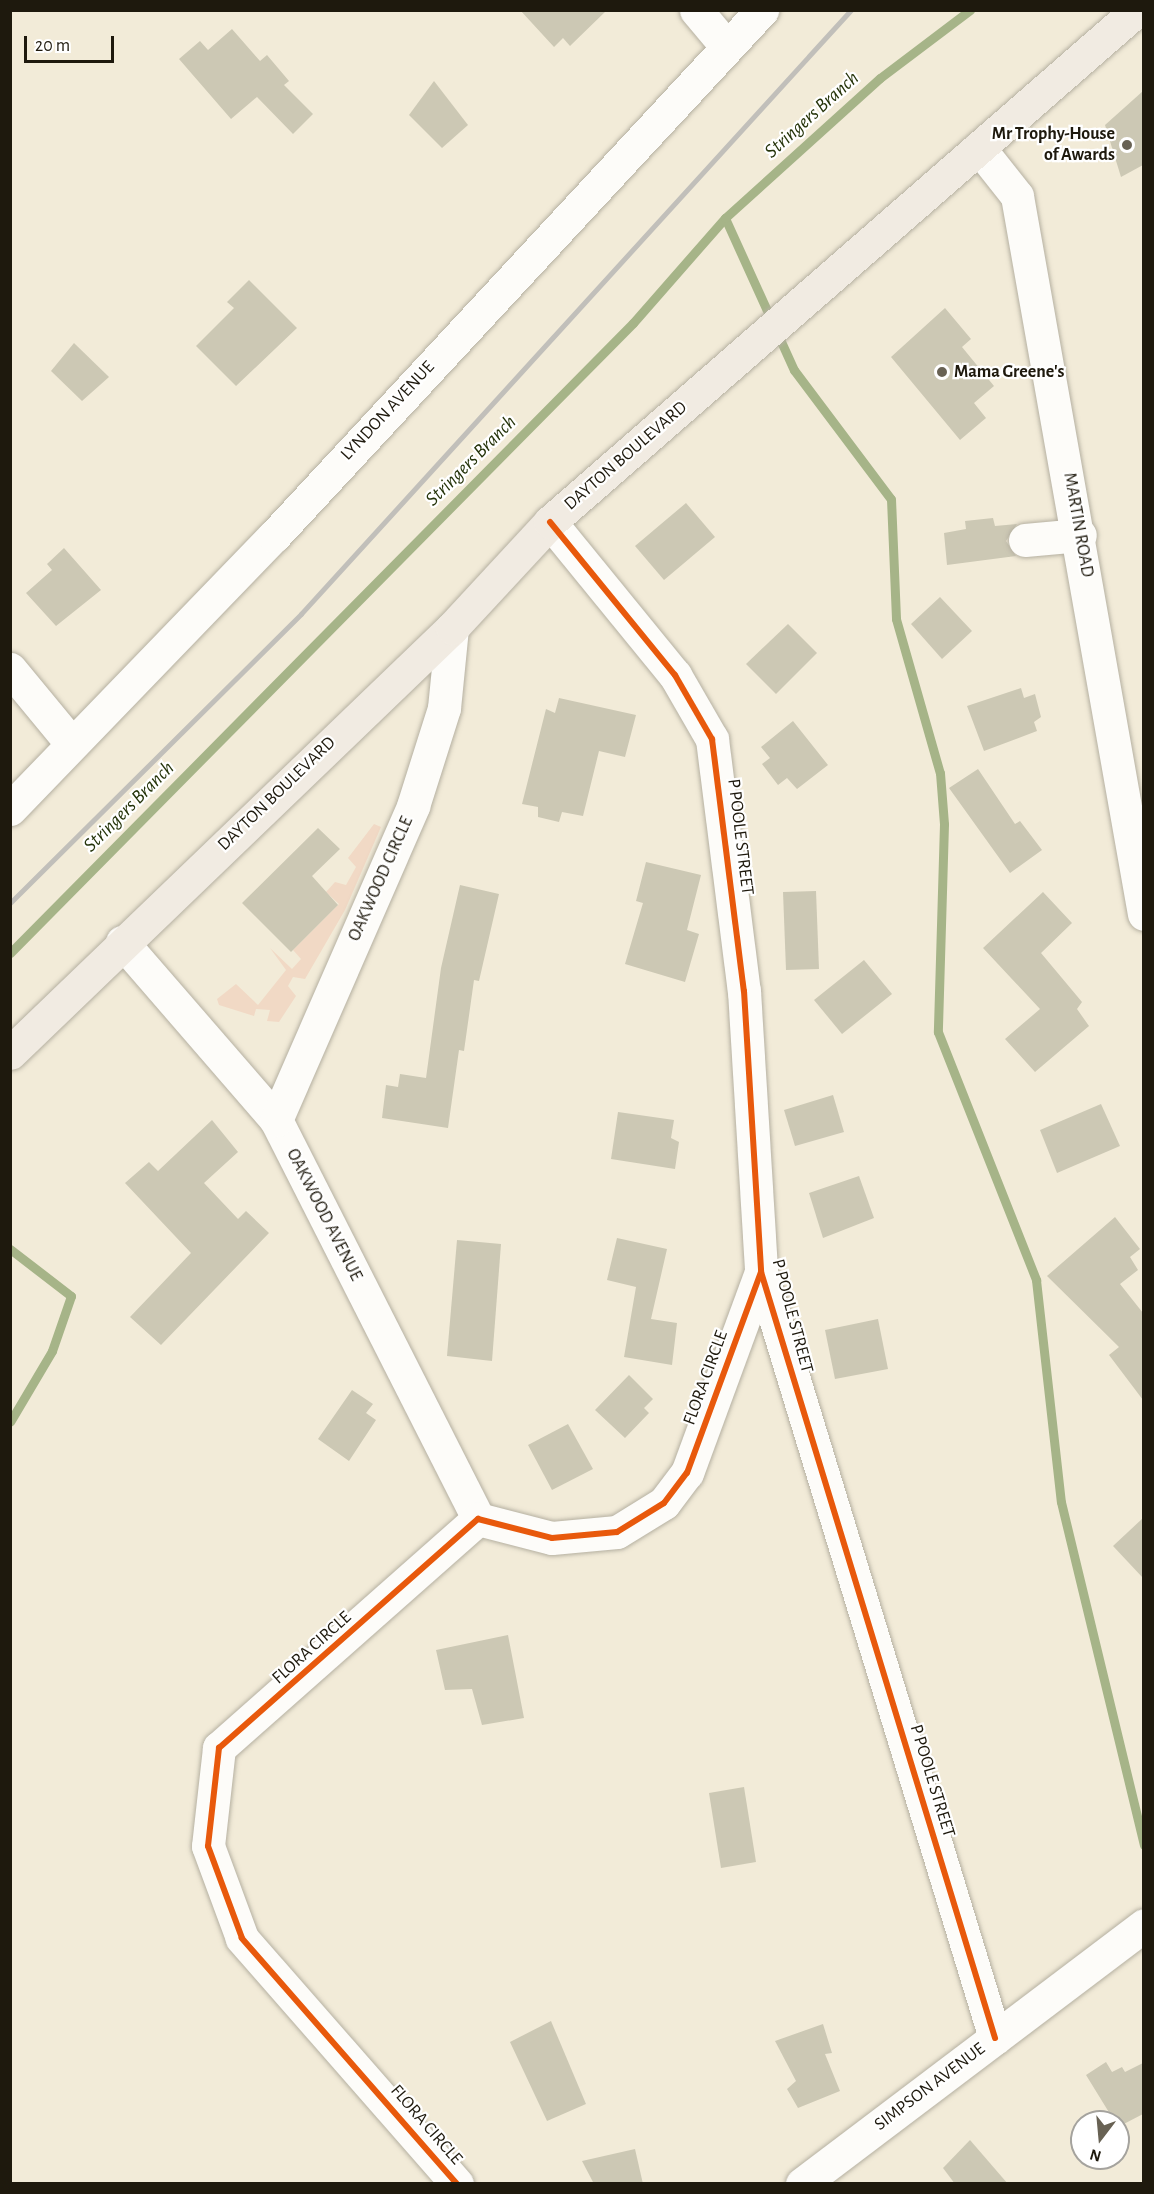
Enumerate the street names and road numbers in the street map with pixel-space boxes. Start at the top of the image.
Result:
street label: LYNDON AVENUE [337,357,439,465]
street label: DAYTON BOULEVARD [560,397,692,515]
street label: MARTIN ROAD [1058,471,1098,579]
street label: DAYTON BOULEVARD [214,732,340,856]
street label: P POOLE STREET [722,778,758,896]
street label: OAKWOOD CIRCLE [344,813,418,945]
street label: OAKWOOD AVENUE [281,1145,367,1285]
street label: P POOLE STREET [766,1257,818,1375]
street label: FLORA CIRCLE [679,1328,733,1428]
street label: FLORA CIRCLE [268,1607,356,1689]
street label: P POOLE STREET [905,1722,959,1840]
street label: SIMPSON AVENUE [870,2038,990,2136]
street label: FLORA CIRCLE [385,2081,467,2169]

